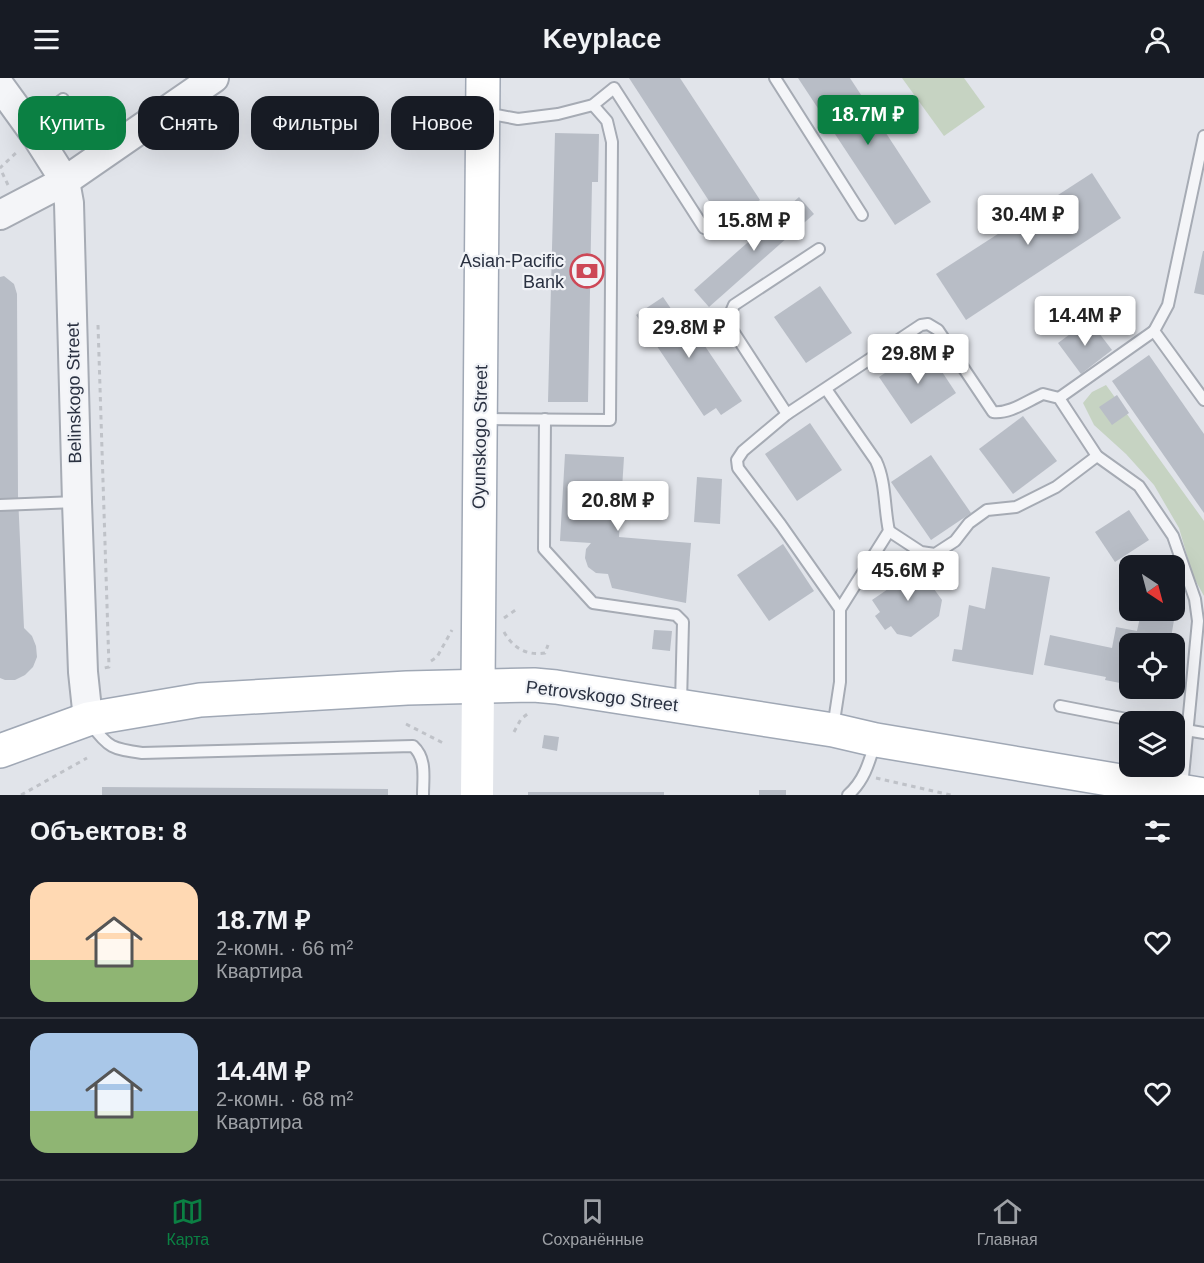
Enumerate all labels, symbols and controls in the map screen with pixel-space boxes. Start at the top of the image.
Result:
icon: menu [30,23,63,56]
icon: person [1141,23,1174,56]
text: Keyplace [543,24,661,54]
pin: 18.7M ₽ [813,95,923,146]
chip: Купить [18,96,126,150]
chip: Снять [138,96,239,150]
chip: Фильтры [251,96,379,150]
chip: Новое [391,96,494,150]
text: 18.7M ₽ [832,103,904,125]
pin: 30.4M ₽ [973,195,1083,246]
pin: 15.8M ₽ [699,201,809,252]
text: 30.4M ₽ [992,203,1064,225]
text: 15.8M ₽ [718,209,790,231]
place label: Asian-Pacific Bank [460,251,565,292]
bank icon: Asian-Pacific Bank [569,253,605,289]
pin: 14.4M ₽ [1030,296,1140,347]
text: 14.4M ₽ [1049,304,1121,326]
pin: 29.8M ₽ [634,308,744,359]
text: 29.8M ₽ [653,316,725,338]
street label: Belinskogo Street [63,322,85,464]
pin: 29.8M ₽ [863,334,973,385]
text: 29.8M ₽ [882,342,954,364]
street label: Oyunskogo Street [469,365,491,509]
pin: 20.8M ₽ [563,481,673,532]
text: 20.8M ₽ [582,489,654,511]
pin: 45.6M ₽ [853,551,963,602]
north arrow [1119,555,1185,621]
map controls [1119,555,1185,777]
text: 45.6M ₽ [872,559,944,581]
button: locate [1119,633,1185,699]
street label: Petrovskogo Street [525,677,679,715]
button: layers [1119,711,1185,777]
icon: filters [1141,815,1174,848]
text: Объектов: 8 [30,816,187,846]
text: 18.7M ₽ [216,905,311,935]
icon: home [78,906,150,978]
icon: heart [1141,926,1174,959]
text: 2-комн. · 66 m² [216,937,353,959]
text: Квартира [216,960,302,982]
text: 14.4M ₽ [216,1056,311,1086]
icon: home [78,1057,150,1129]
icon: heart [1141,1077,1174,1110]
text: 2-комн. · 68 m² [216,1088,353,1110]
text: Квартира [216,1111,302,1133]
tab: Карта [166,1195,209,1249]
tab: Сохранённые [542,1195,644,1249]
tab: Главная [977,1195,1038,1249]

